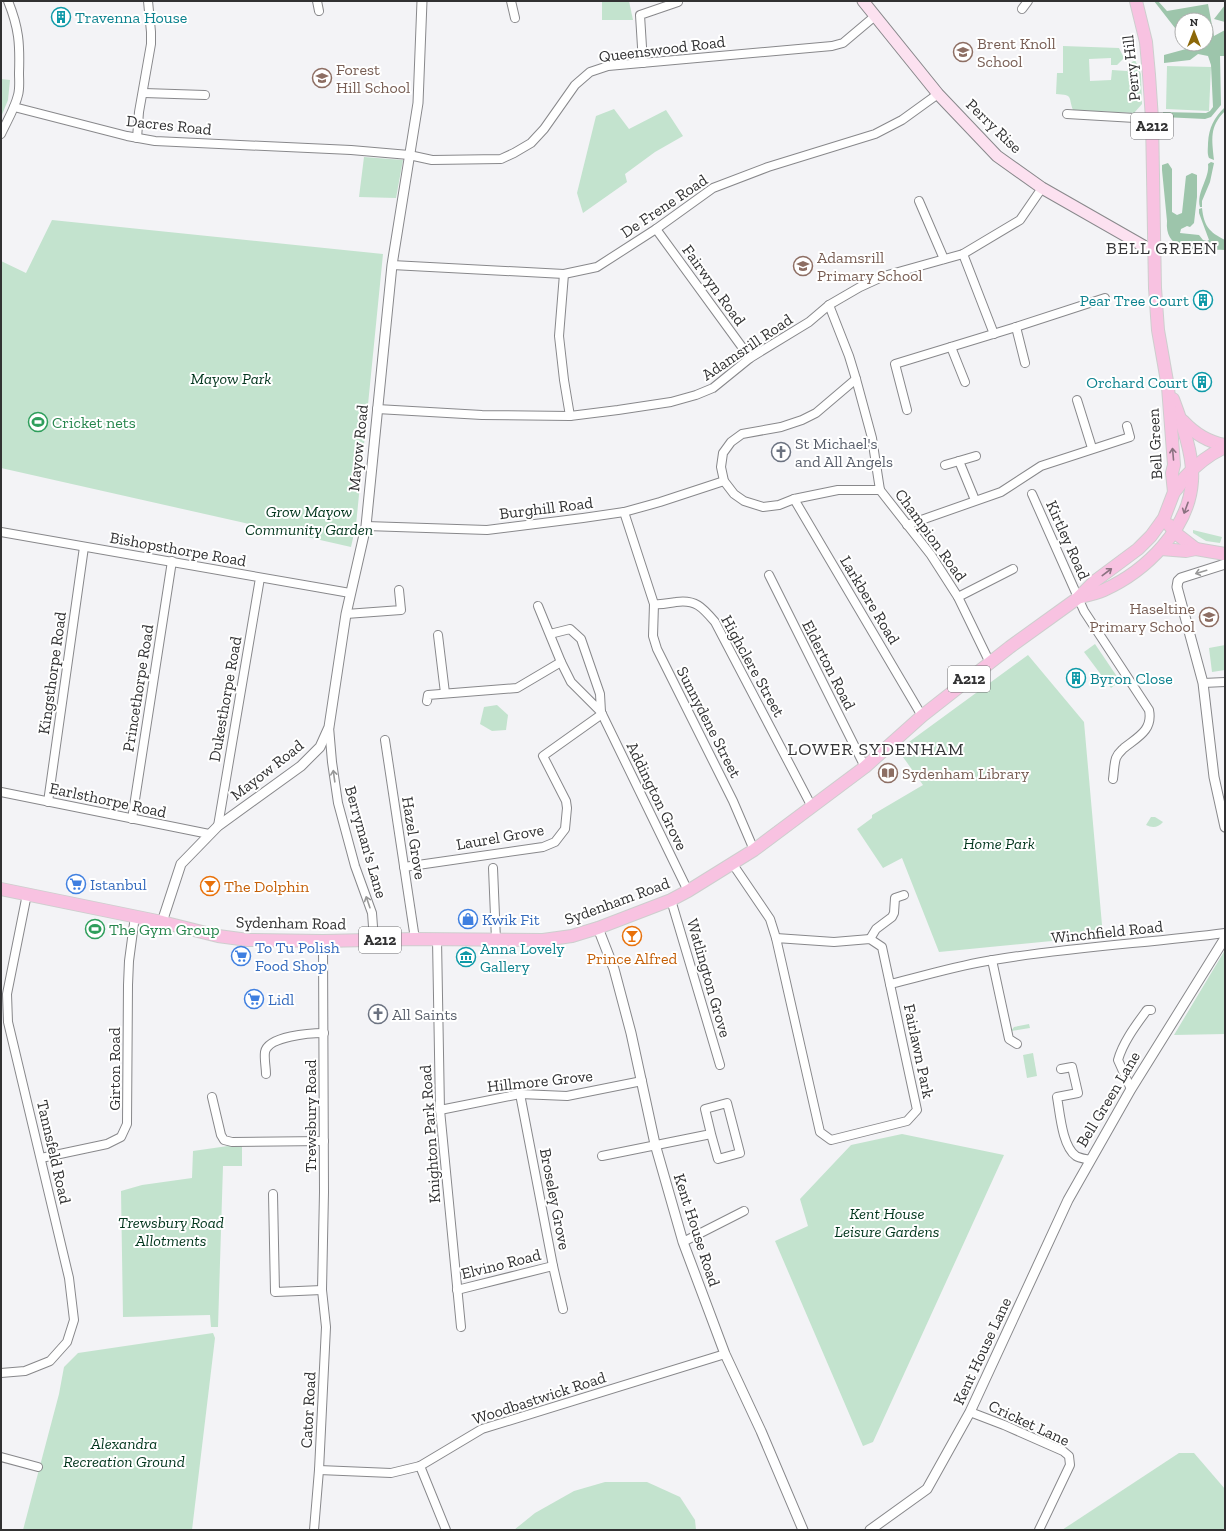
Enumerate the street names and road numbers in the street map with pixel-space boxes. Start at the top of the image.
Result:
street label: Queenswood Road [598,32,727,66]
street label: Perry Hill [1118,34,1144,102]
street label: Perry Rise [962,95,1026,157]
street label: Dacres Road [125,111,213,139]
road number: A212 [1131,113,1173,139]
street label: De Frene Road [617,170,711,242]
street label: Fairwyn Road [678,241,750,329]
street label: Adamsrill Road [698,310,796,384]
street label: Mayow Road [344,403,372,492]
street label: Bell Green [1144,407,1166,480]
street label: Champion Road [891,485,971,585]
street label: Burghill Road [498,493,594,523]
street label: Kirtley Road [1042,497,1094,583]
street label: Bishopsthorpe Road [108,528,248,570]
street label: Larkbere Road [836,552,904,648]
street label: Kingsthorpe Road [34,610,70,736]
street label: Highclere Street [717,612,789,720]
street label: Elderton Road [798,617,860,713]
street label: Princethorpe Road [119,623,157,753]
street label: Dukesthorpe Road [205,635,245,763]
street label: Sunnydene Street [673,663,745,781]
road number: A212 [948,666,990,692]
street label: Mayow Road [227,736,307,804]
street label: Addington Grove [623,739,691,853]
street label: Earlsthorpe Road [48,778,168,822]
street label: Berryman's Lane [341,784,391,900]
street label: Hazel Grove [398,795,430,881]
street label: Laurel Grove [455,820,545,854]
street label: Sydenham Road [562,873,672,929]
street label: Sydenham Road [236,913,347,933]
street label: Watlington Grove [683,916,735,1040]
street label: Winchfield Road [1050,917,1164,947]
road number: A212 [359,927,401,953]
street label: Fairlawn Park [900,1002,938,1101]
street label: Girton Road [105,1027,124,1111]
street label: Bell Green Lane [1072,1048,1144,1150]
street label: Trewsbury Road [301,1059,320,1172]
street label: Knighton Park Road [416,1064,444,1204]
street label: Hillmore Grove [486,1066,594,1096]
street label: Tannsfeld Road [33,1098,75,1206]
street label: Broseley Grove [536,1147,574,1251]
street label: Kent House Road [670,1171,724,1289]
street label: Elvino Road [459,1245,543,1283]
street label: Kent House Lane [949,1294,1015,1408]
street label: Woodbastwick Road [470,1367,608,1429]
street label: Cator Road [297,1371,320,1449]
street label: Cricket Lane [985,1396,1073,1450]

